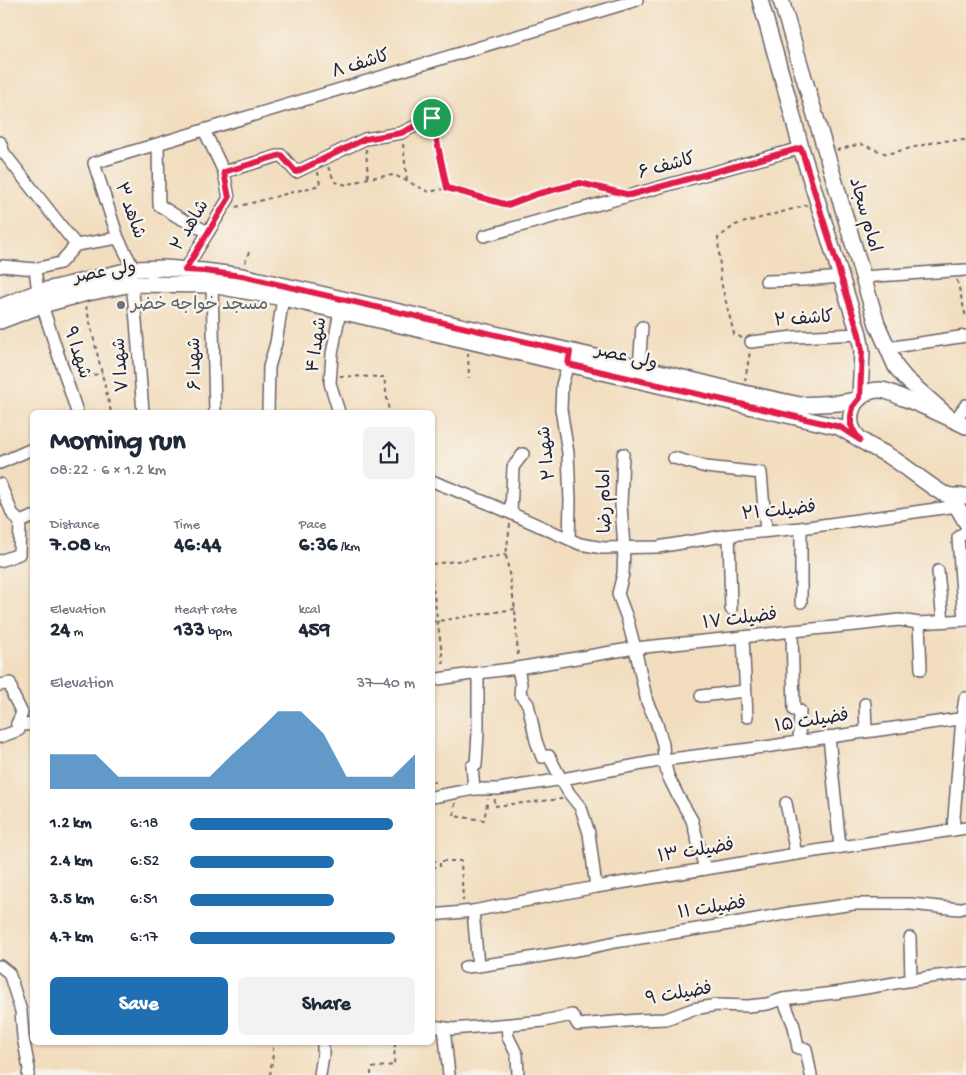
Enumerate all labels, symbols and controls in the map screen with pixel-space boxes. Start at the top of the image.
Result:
street label: کاشف ۸ [329,46,393,84]
pin [411,97,453,139]
icon: arrive [418,104,446,132]
street label: کاشف ۶ [636,149,698,185]
street label: امام سجاد [842,175,885,255]
street label: شاهد ۳ [109,180,149,242]
street label: شاهد ۲ [168,197,214,255]
street label: ولی عصر [70,257,138,289]
place label: مسجد خواجه خضر [129,295,268,316]
marker: مسجد خواجه خضر [115,299,127,311]
street label: کاشف ۲ [774,307,835,333]
street label: شهدا ۴ [304,316,332,374]
street label: شهدا ۹ [58,324,94,382]
street label: شهدا ۷ [110,337,134,393]
street label: شهدا ۶ [185,337,207,391]
street label: ولی عصر [591,340,659,375]
street label: شهدا ۲ [535,425,561,481]
text: Morning run [50,426,185,459]
button: share [363,427,415,479]
text: 08:22 · 6 × 1.2 km [50,462,166,481]
street label: امام رضا [595,469,618,533]
street label: فضیلت ۲۱ [741,498,817,526]
text: Distance [50,517,99,534]
text: Time [174,517,200,534]
text: Pace [299,517,326,534]
text: 7.08 [50,534,91,559]
text: 46:44 [174,534,221,559]
text: 6:36 [299,534,337,559]
text: km [91,539,110,556]
text: /km [337,539,360,556]
text: Elevation [50,602,106,619]
text: Heart rate [174,602,237,619]
text: kcal [299,602,321,619]
street label: فضیلت ۱۷ [701,605,779,635]
text: 24 [50,619,70,644]
text: 133 [174,619,205,644]
text: 459 [299,619,330,644]
text: m [70,624,84,641]
text: bpm [205,624,232,641]
text: Elevation [50,675,114,694]
text: 37–40 m [357,675,415,694]
street label: فضیلت ۱۵ [773,706,851,738]
text: 1.2 km [50,815,92,834]
text: 6:18 [130,815,158,834]
street label: فضیلت ۱۳ [656,836,736,868]
text: 2.4 km [50,853,93,872]
text: 6:52 [130,853,159,872]
text: 3.5 km [50,891,94,910]
text: 6:51 [130,891,158,910]
street label: فضیلت ۱۱ [676,893,748,925]
text: 4.7 km [50,929,93,948]
text: 6:17 [130,929,158,948]
button: Save [50,977,228,1035]
button: Share [238,977,415,1035]
street label: فضیلت ۹ [644,979,714,1011]

